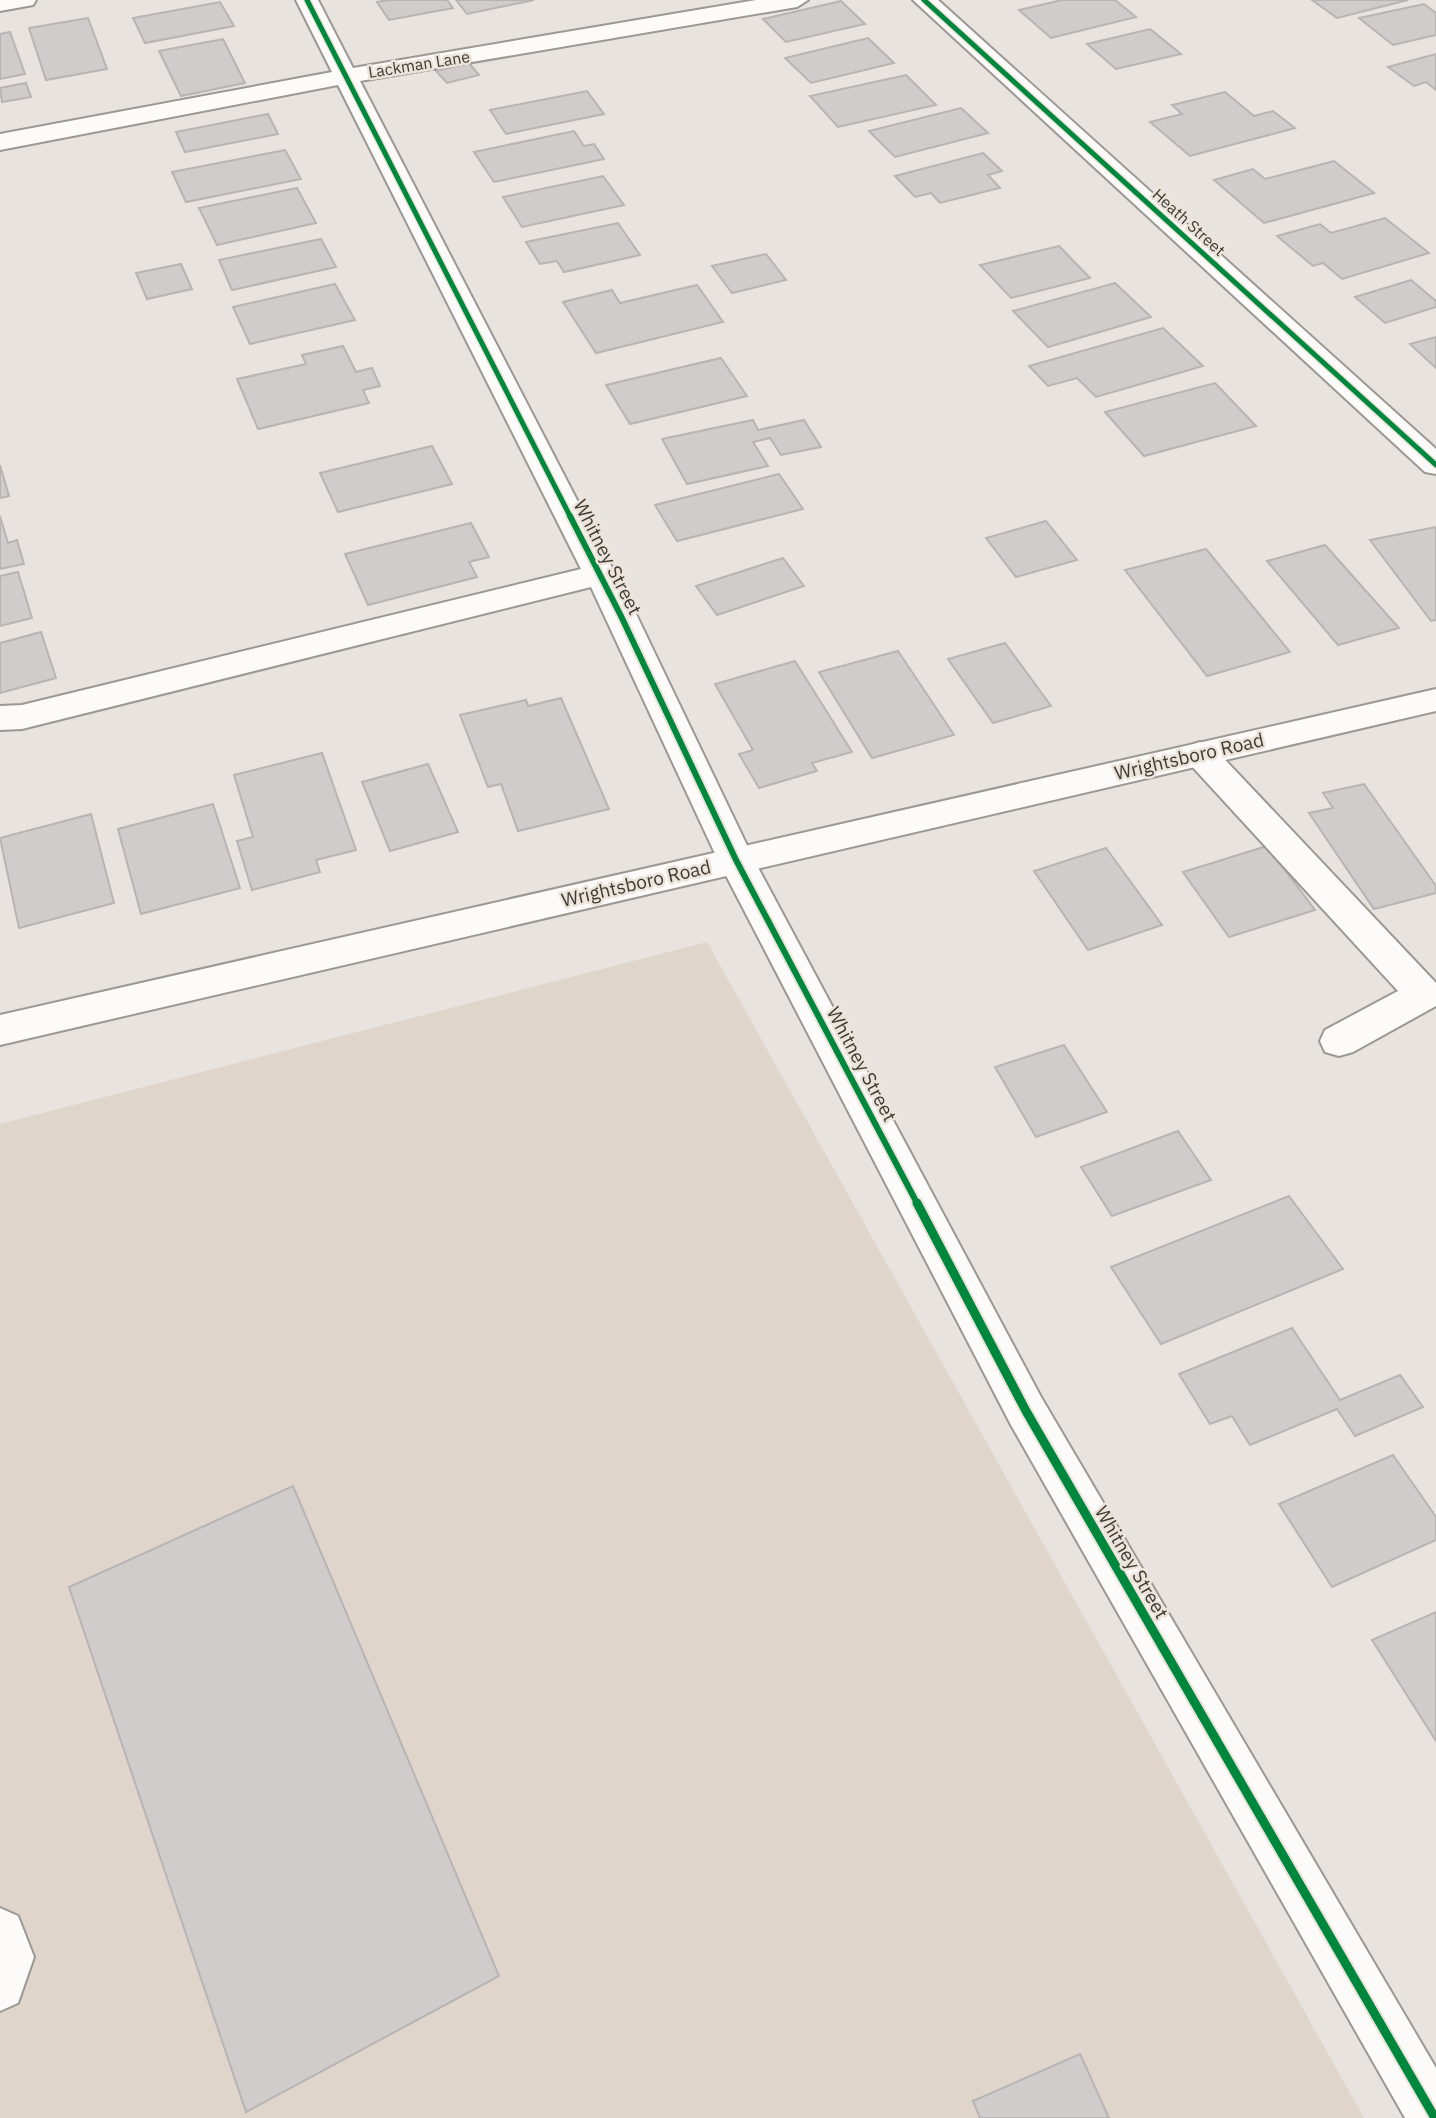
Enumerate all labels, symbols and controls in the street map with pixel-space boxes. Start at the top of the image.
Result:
street label: Lackman Lane [367,46,472,82]
street label: Heath Street [1148,184,1230,260]
street label: Whitney Street [569,495,647,619]
street label: Wrightsboro Road [1112,727,1266,785]
street label: Wrightsboro Road [559,854,713,912]
street label: Whitney Street [822,1003,902,1125]
street label: Whitney Street [1090,1501,1174,1623]

